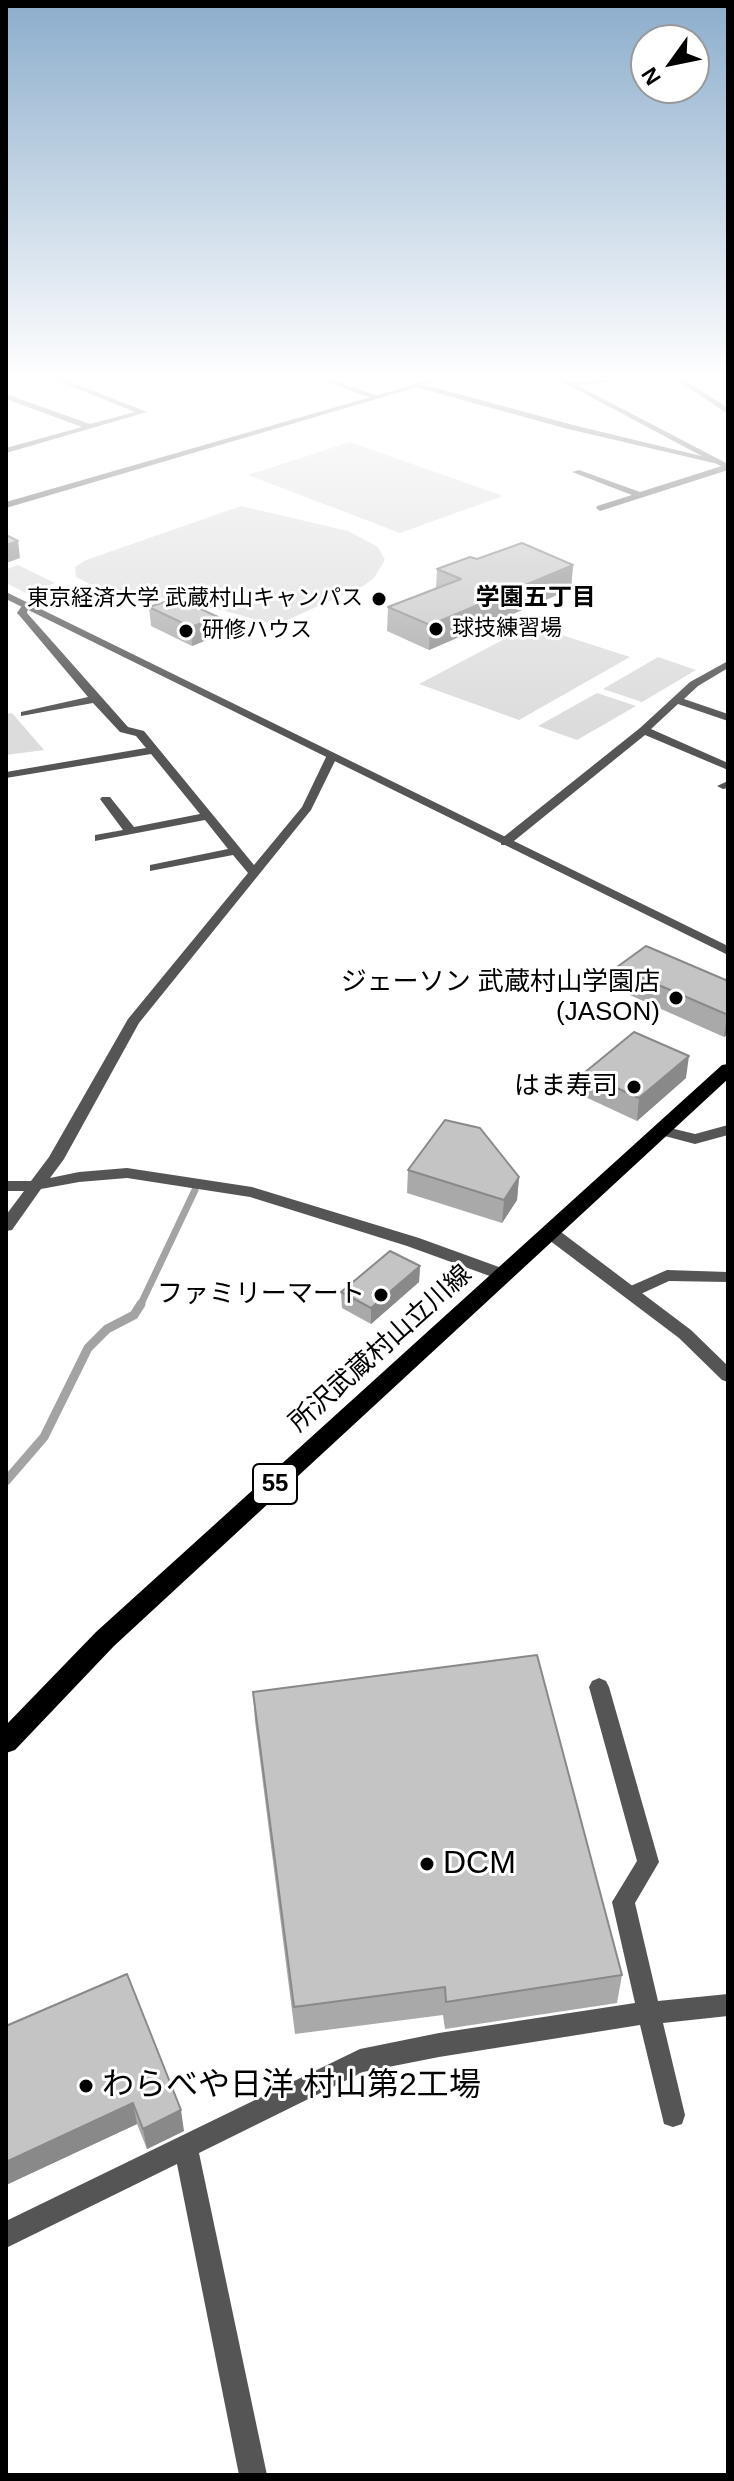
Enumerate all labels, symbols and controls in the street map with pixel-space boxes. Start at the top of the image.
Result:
north arrow [630,24,710,104]
text: N [636,63,666,90]
district label: 学園五丁目 [476,584,596,612]
place label: 東京経済大学 武蔵村山キャンパス [27,586,363,612]
marker: 東京経済大学 武蔵村山キャンパス [370,590,388,608]
place label: 球技練習場 [452,616,562,642]
place label: 研修ハウス [202,618,312,644]
marker: 球技練習場 [427,620,445,638]
marker: 研修ハウス [177,622,195,640]
place label: ジェーソン 武蔵村山学園店 (JASON) [341,967,660,1028]
marker: ジェーソン 武蔵村山学園店 (JASON) [667,989,685,1007]
place label: はま寿司 [514,1071,618,1103]
marker: はま寿司 [625,1078,643,1096]
street label: 所沢武蔵村山立川線 [284,1259,478,1439]
place label: ファミリーマート [157,1279,365,1311]
marker: ファミリーマート [372,1286,390,1304]
road number: 55 [253,1464,297,1504]
place label: DCM [443,1845,516,1883]
marker: DCM [418,1855,436,1873]
place label: わらべや日洋 村山第2工場 [102,2067,481,2105]
marker: わらべや日洋 村山第2工場 [77,2077,95,2095]

